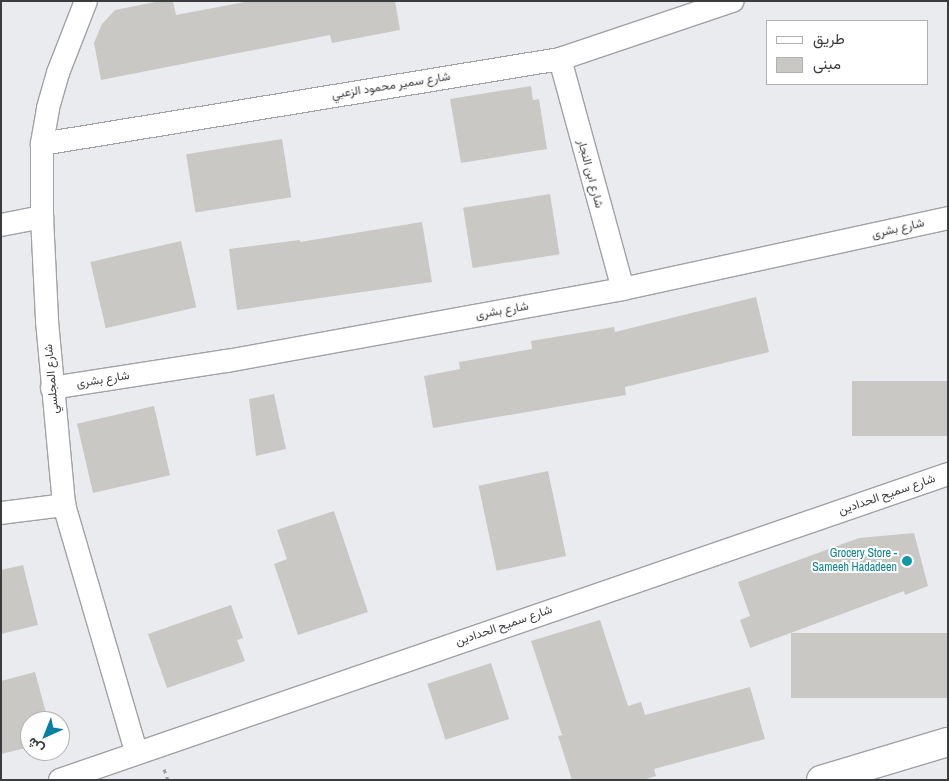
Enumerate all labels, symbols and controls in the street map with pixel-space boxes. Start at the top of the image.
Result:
legend [766,20,929,85]
text: طريق [813,28,845,49]
text: مبنى [813,53,841,74]
street label: شارع سمير محمود الزعبي [331,70,451,102]
street label: شارع ابن النجار [574,138,606,210]
street label: شارع بشرى [870,216,926,242]
street label: شارع بشرى [474,299,530,323]
street label: شارع المجلسي [42,344,62,414]
street label: شارع بشرى [75,369,131,391]
street label: شارع سميح الحدادين [837,472,937,518]
place label: Grocery Store - Sameeh Hadadeen [812,547,897,575]
marker: Grocery Store - Sameeh Hadadeen [901,555,913,567]
street label: شارع سميح الحدادين [454,603,554,649]
north arrow [20,711,70,761]
text: ش [23,734,48,758]

